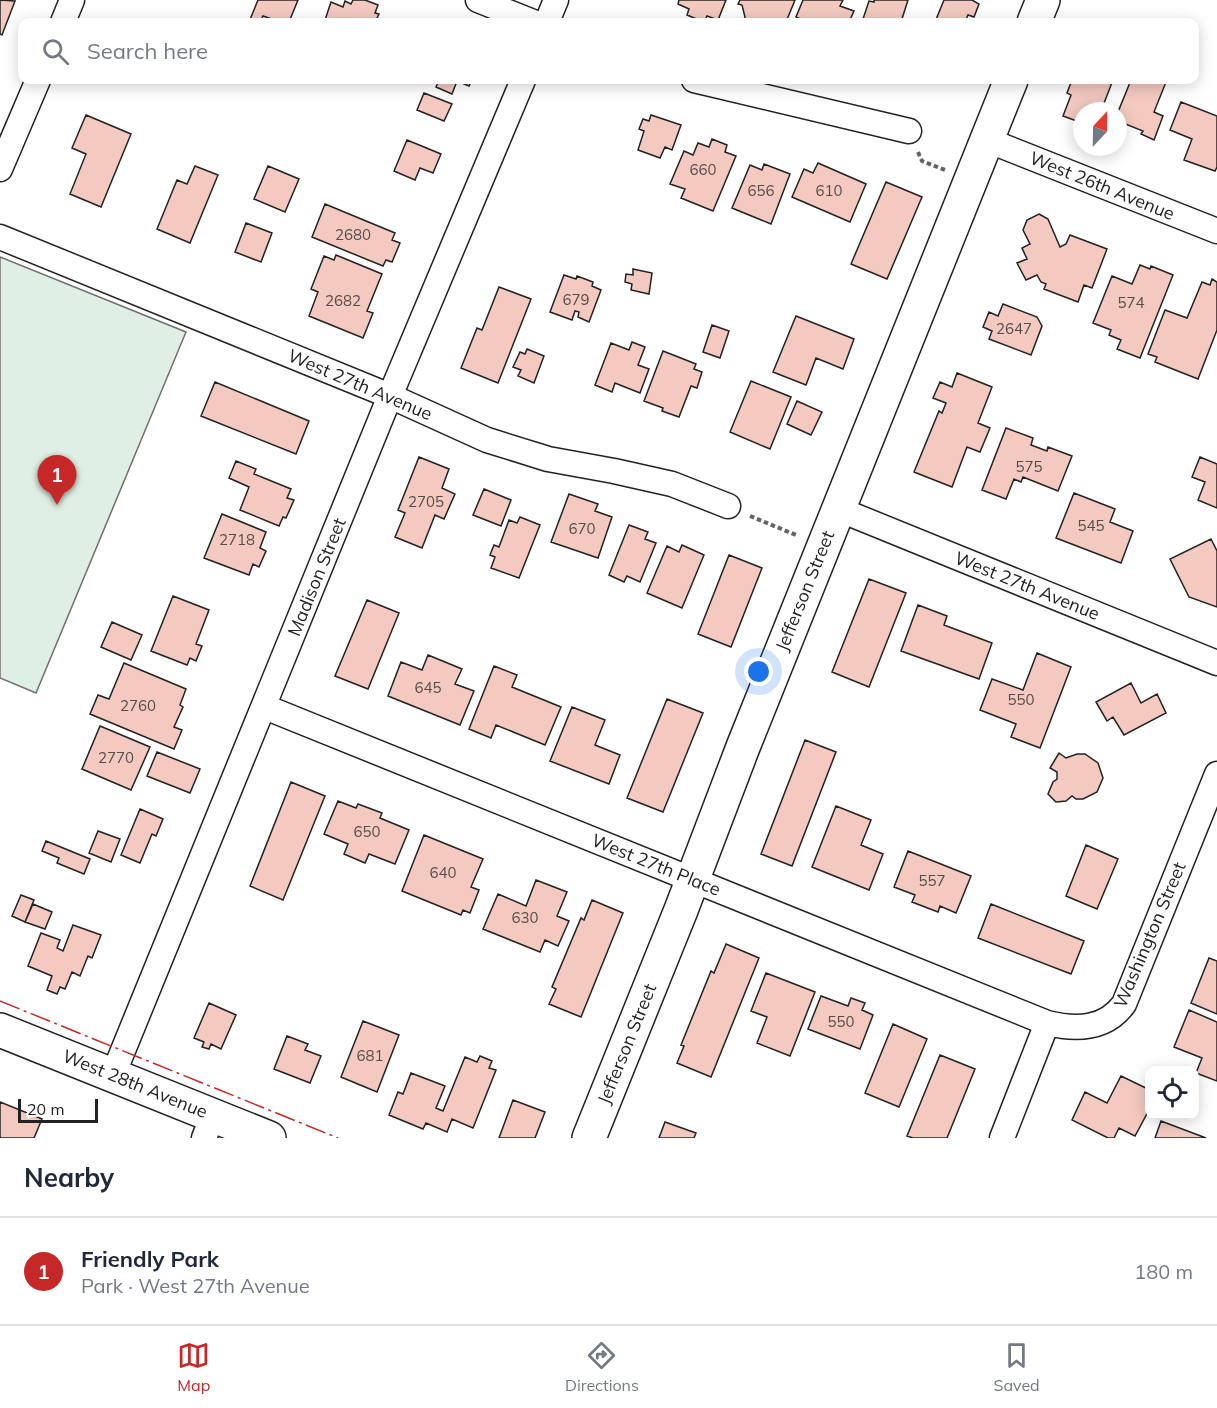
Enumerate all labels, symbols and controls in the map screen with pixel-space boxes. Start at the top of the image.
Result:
search box [18,18,1199,84]
icon: search [39,35,72,68]
text: Search here [87,37,208,65]
north arrow [1073,102,1127,156]
street label: West 26th Avenue [1026,146,1178,225]
house number: 660 [689,160,717,179]
house number: 656 [747,181,775,200]
house number: 610 [815,181,843,200]
house number: 2680 [335,225,371,244]
house number: 679 [562,290,590,309]
house number: 2682 [325,291,361,310]
house number: 574 [1117,293,1145,312]
house number: 2647 [996,319,1032,338]
street label: West 27th Avenue [285,344,436,425]
pin: 1 [38,456,76,505]
house number: 575 [1015,457,1043,476]
house number: 2705 [408,492,444,511]
street label: Madison Street [282,514,351,639]
house number: 545 [1077,516,1105,535]
house number: 670 [568,519,596,538]
street label: Jefferson Street [770,527,839,654]
house number: 2718 [219,530,255,549]
street label: West 27th Avenue [951,546,1103,625]
your location [744,657,773,686]
house number: 645 [414,678,442,697]
house number: 550 [1007,690,1035,709]
house number: 2760 [120,696,156,715]
house number: 2770 [98,748,134,767]
house number: 650 [353,822,381,841]
street label: West 27th Place [588,828,724,901]
street label: Washington Street [1108,858,1191,1011]
house number: 640 [429,863,457,882]
house number: 557 [918,871,946,890]
house number: 630 [511,908,539,927]
street label: Jefferson Street [592,980,661,1107]
house number: 550 [827,1012,855,1031]
street label: West 28th Avenue [59,1044,211,1123]
house number: 681 [356,1046,384,1065]
map controls [1145,1066,1199,1120]
button: locate [1145,1066,1199,1120]
scale bar [18,1096,98,1124]
text: 20 m [27,1099,64,1119]
text: Nearby [24,1161,114,1194]
text: Friendly Park [81,1245,219,1273]
text: 1 [38,1259,50,1284]
text: 180 m [1134,1259,1193,1284]
text: Park · West 27th Avenue [81,1273,310,1298]
tab: Map [177,1339,210,1395]
tab: Directions [565,1339,639,1395]
tab: Saved [994,1339,1040,1395]

